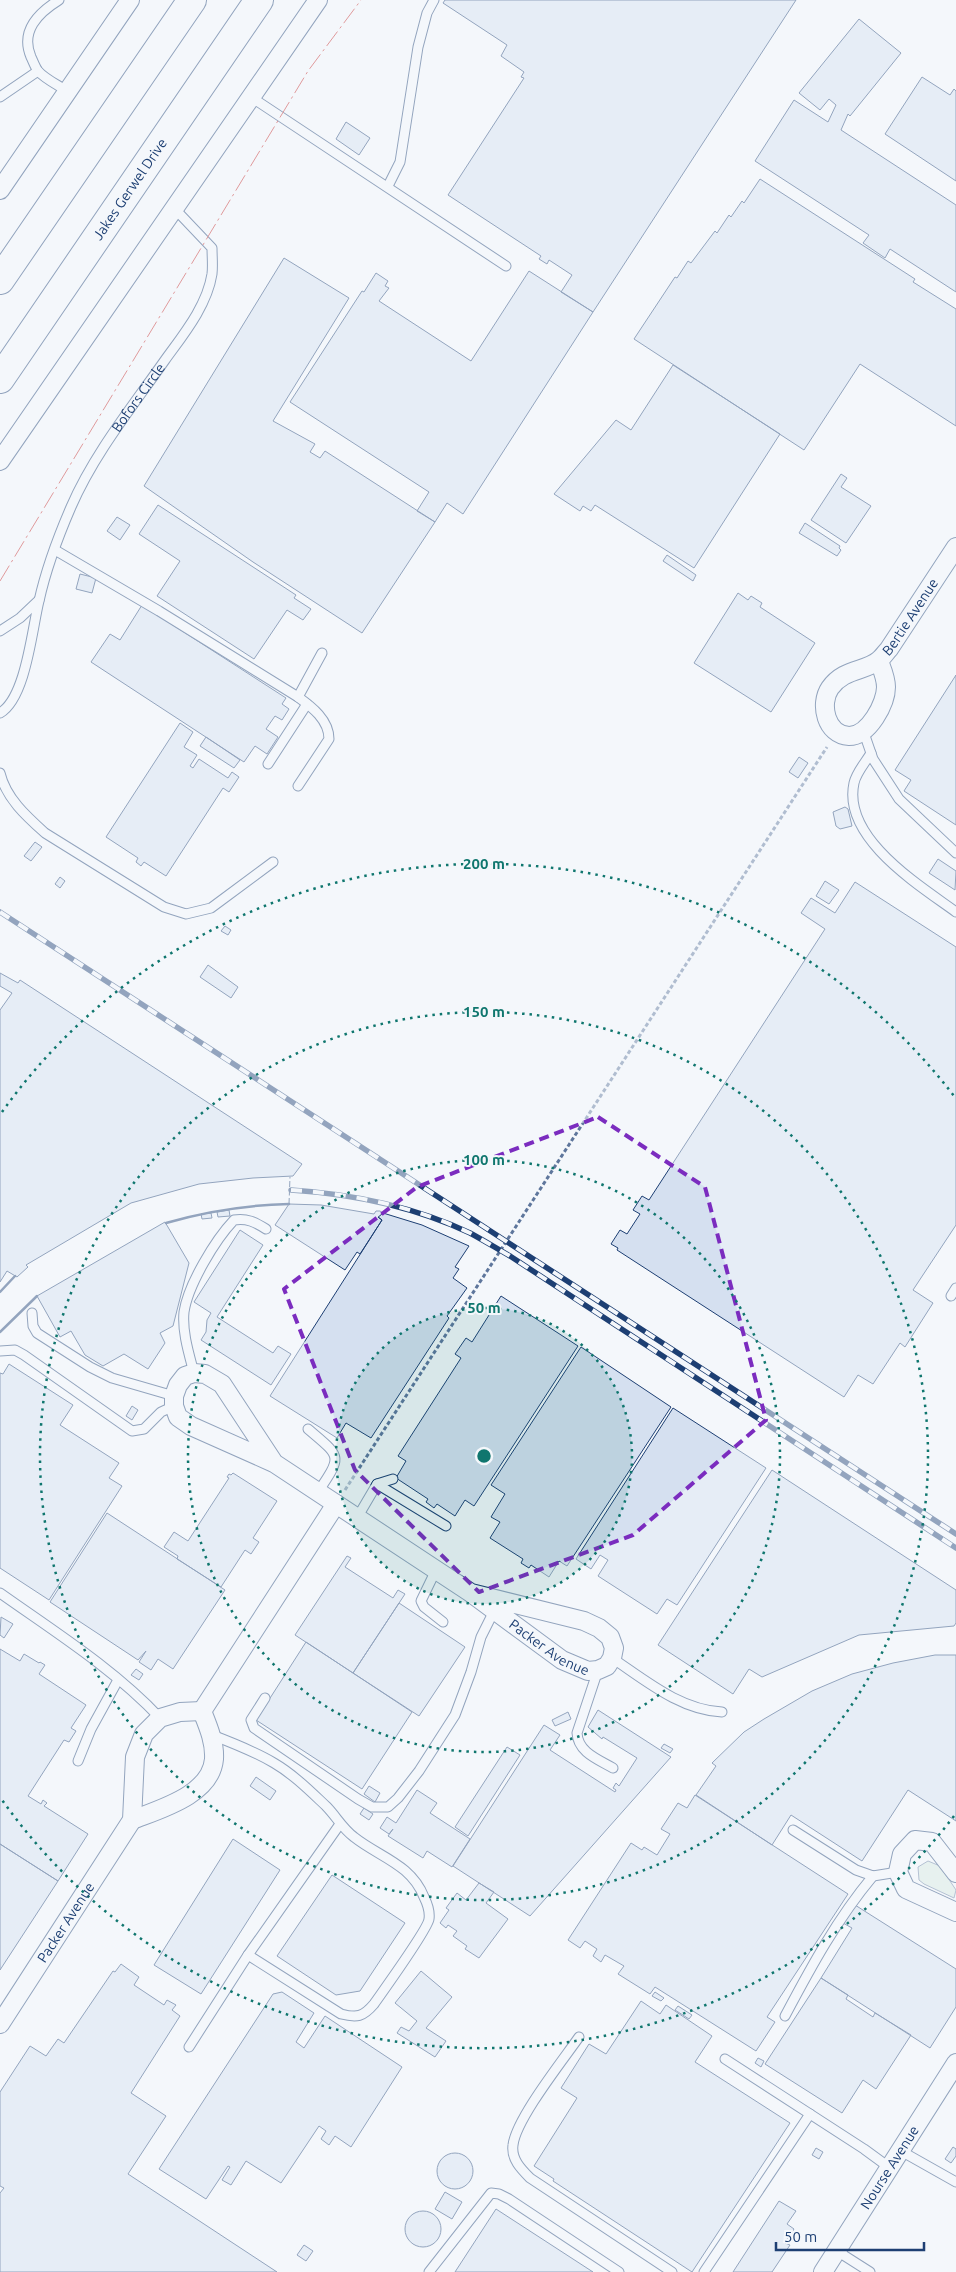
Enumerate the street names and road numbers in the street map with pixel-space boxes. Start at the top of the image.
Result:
street label: Jakes Gerwel Drive [90,135,170,243]
street label: Bofors Circle [108,360,168,435]
street label: Bertie Avenue [879,575,941,659]
street label: Packer Avenue [506,1616,592,1679]
street label: Packer Avenue [34,1879,98,1965]
street label: Nourse Avenue [857,2123,922,2212]

